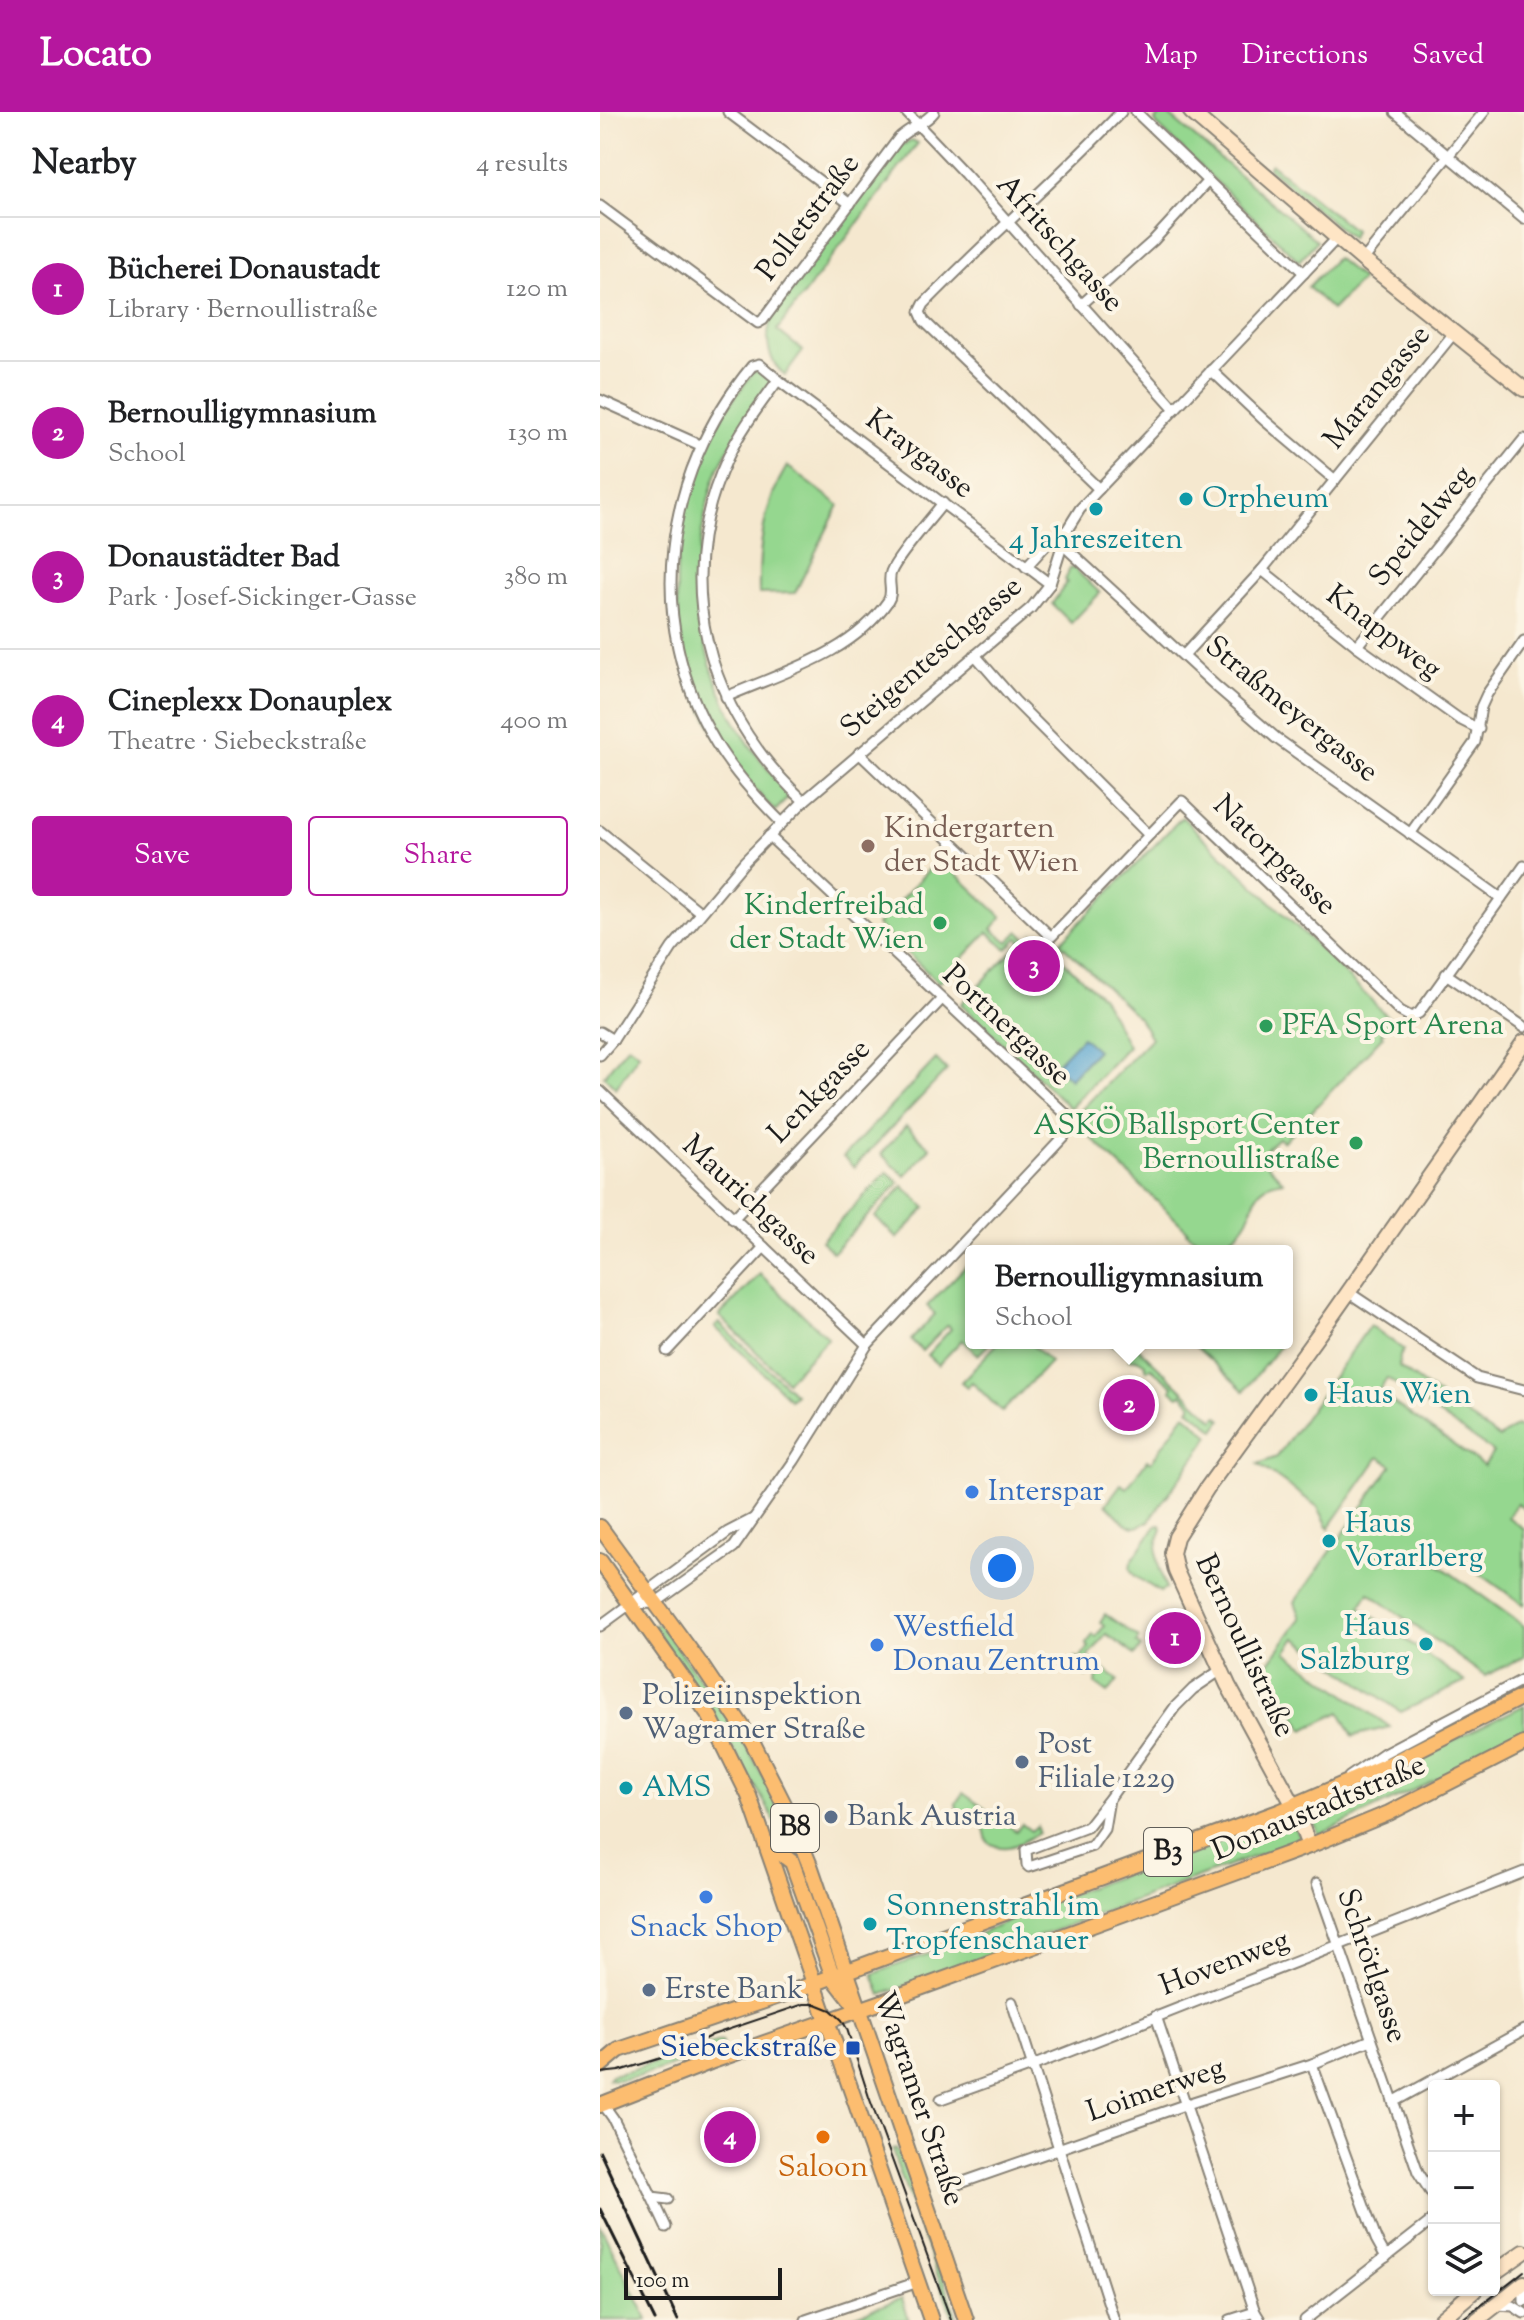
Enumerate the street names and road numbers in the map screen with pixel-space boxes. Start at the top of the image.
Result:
street label: Polletstraße [747,145,871,291]
street label: Afritschgasse [985,165,1133,323]
street label: Marangasse [1314,316,1442,460]
street label: Kraygasse [856,400,982,510]
street label: Speidelweg [1359,457,1485,597]
street label: Steigenteschgasse [831,567,1033,749]
street label: Knappweg [1316,575,1450,691]
street label: Straßmeyergasse [1195,626,1387,794]
street label: Natorpgasse [1202,786,1346,926]
street label: Portnergasse [932,955,1080,1097]
street label: Lenkgasse [759,1030,881,1154]
street label: Maurichgasse [671,1126,829,1276]
street label: Bernoullistraße [1183,1547,1305,1745]
street label: Donaustadtstraße [1206,1745,1432,1873]
road number: B8 [771,1804,819,1852]
road number: B3 [1144,1828,1192,1876]
street label: Schrötlgasse [1325,1883,1417,2049]
street label: Hovenweg [1154,1920,1296,2008]
street label: Wagramer Straße [861,1986,975,2212]
street label: Loimerweg [1081,2047,1231,2135]

